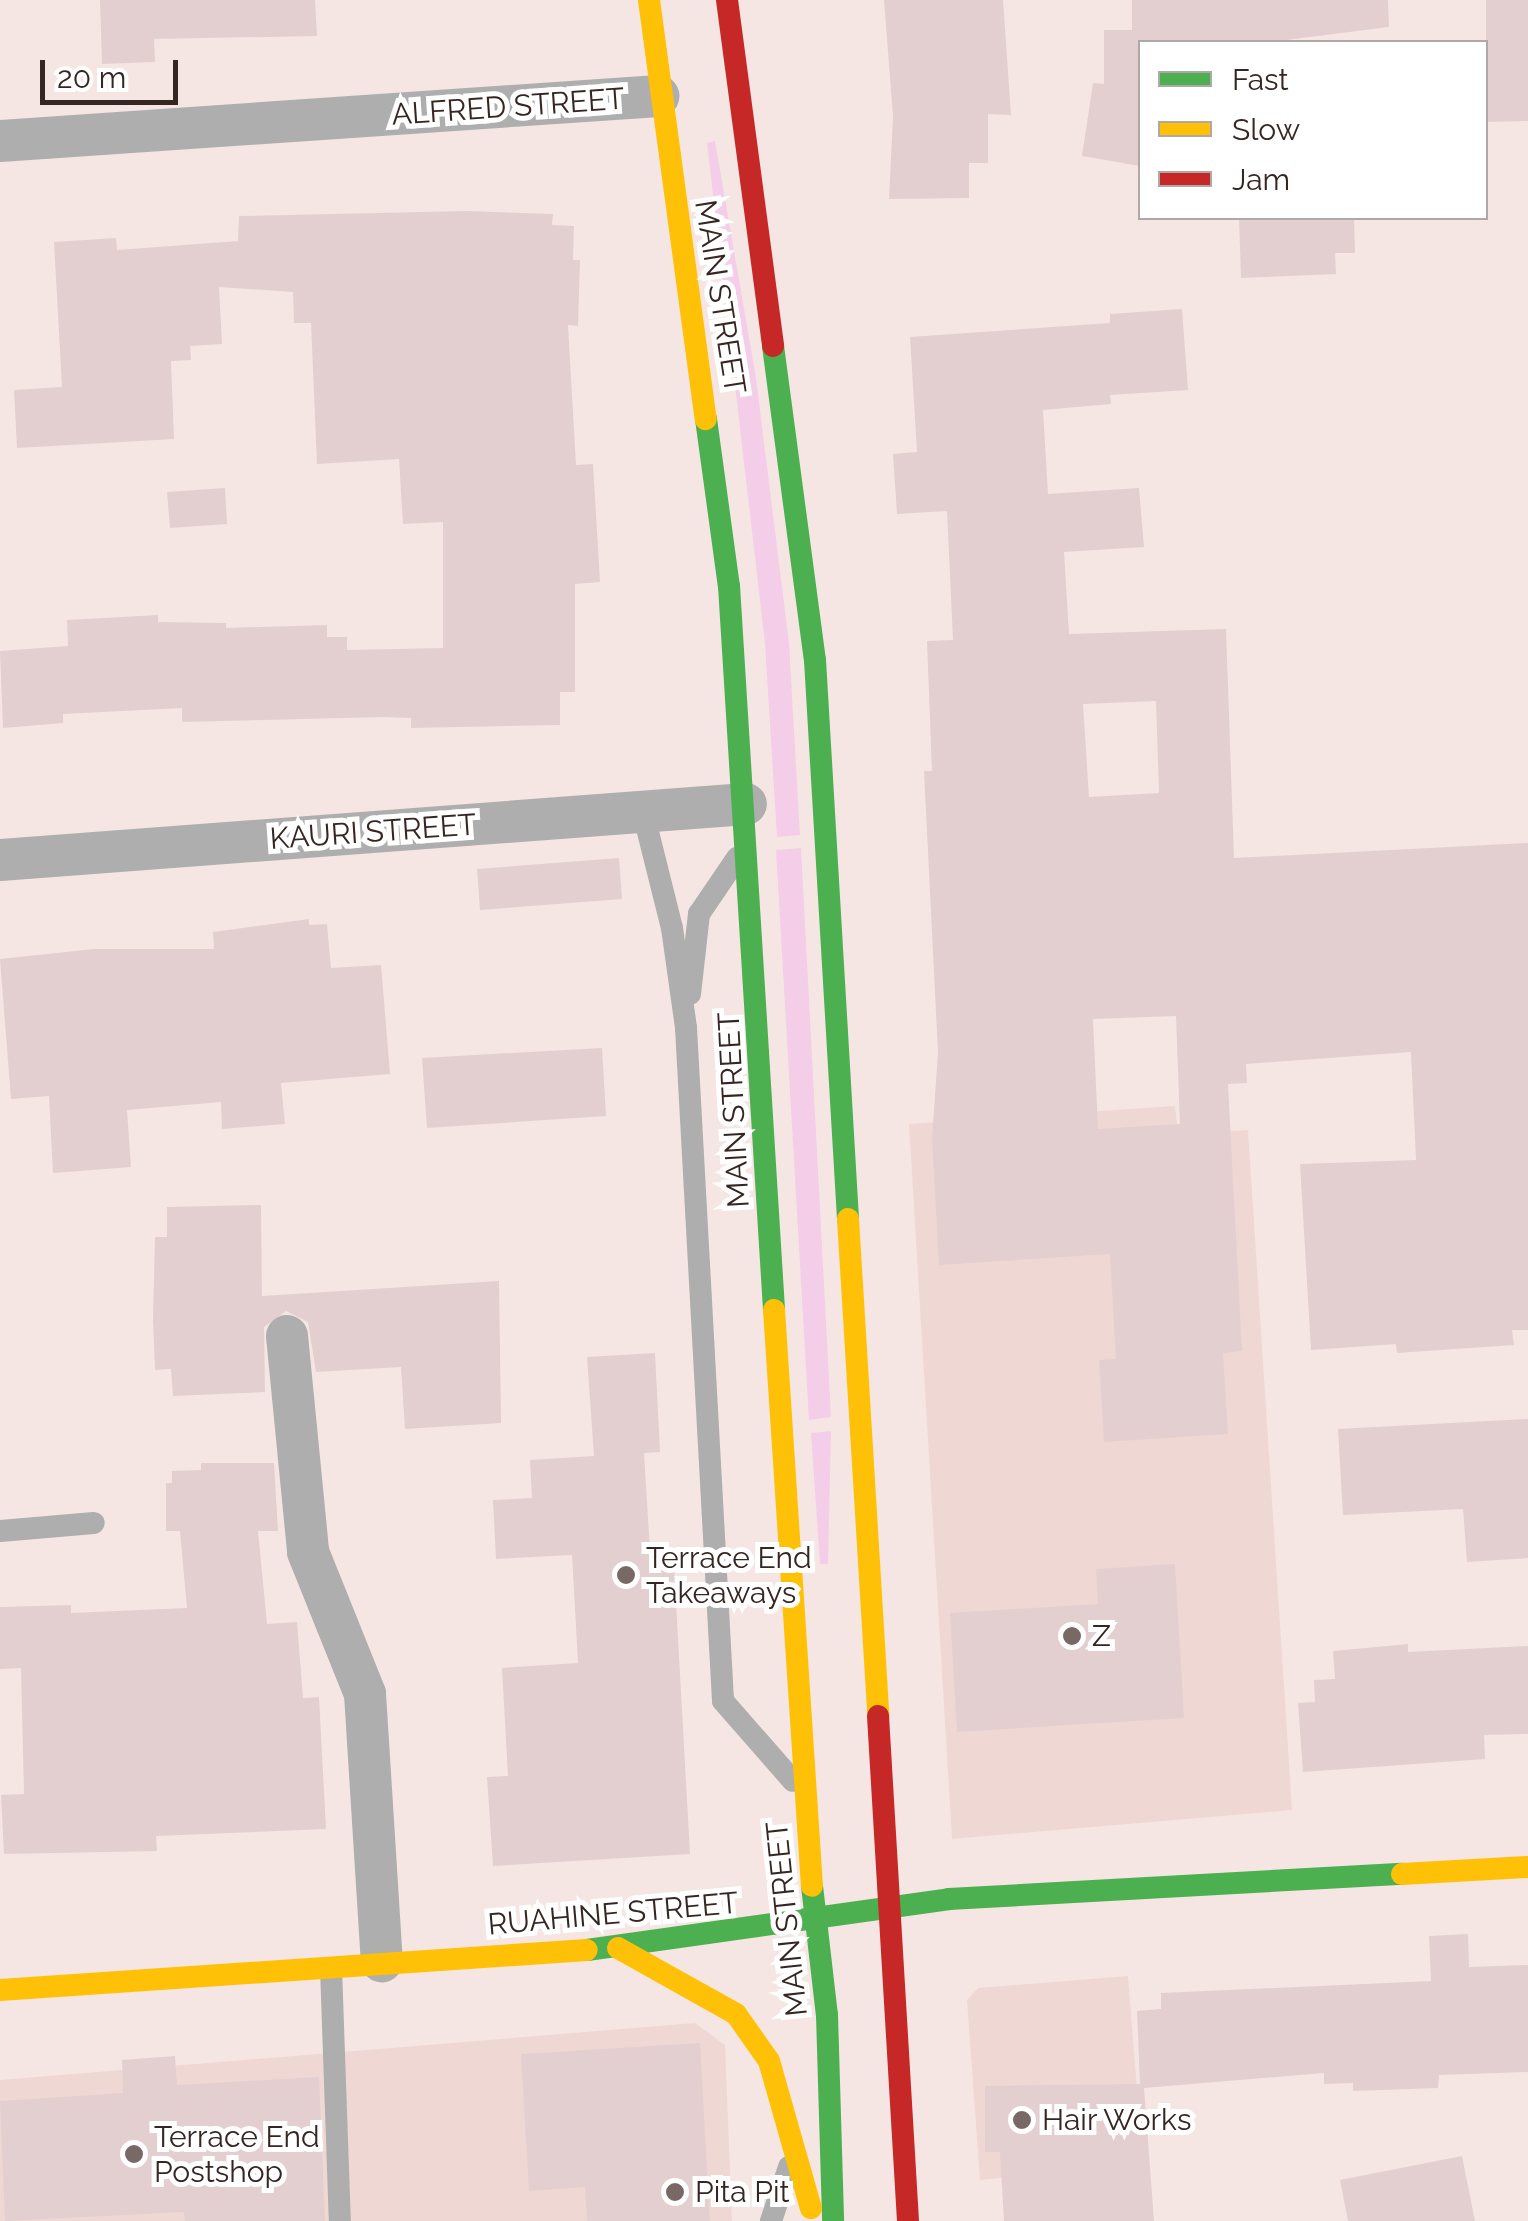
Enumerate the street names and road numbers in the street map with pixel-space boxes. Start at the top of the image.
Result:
street label: ALFRED STREET [390,81,626,133]
street label: MAIN STREET [687,198,753,396]
street label: KAURI STREET [269,807,477,857]
street label: MAIN STREET [711,1011,757,1209]
street label: MAIN STREET [759,1820,815,2018]
street label: RUAHINE STREET [486,1885,740,1943]

